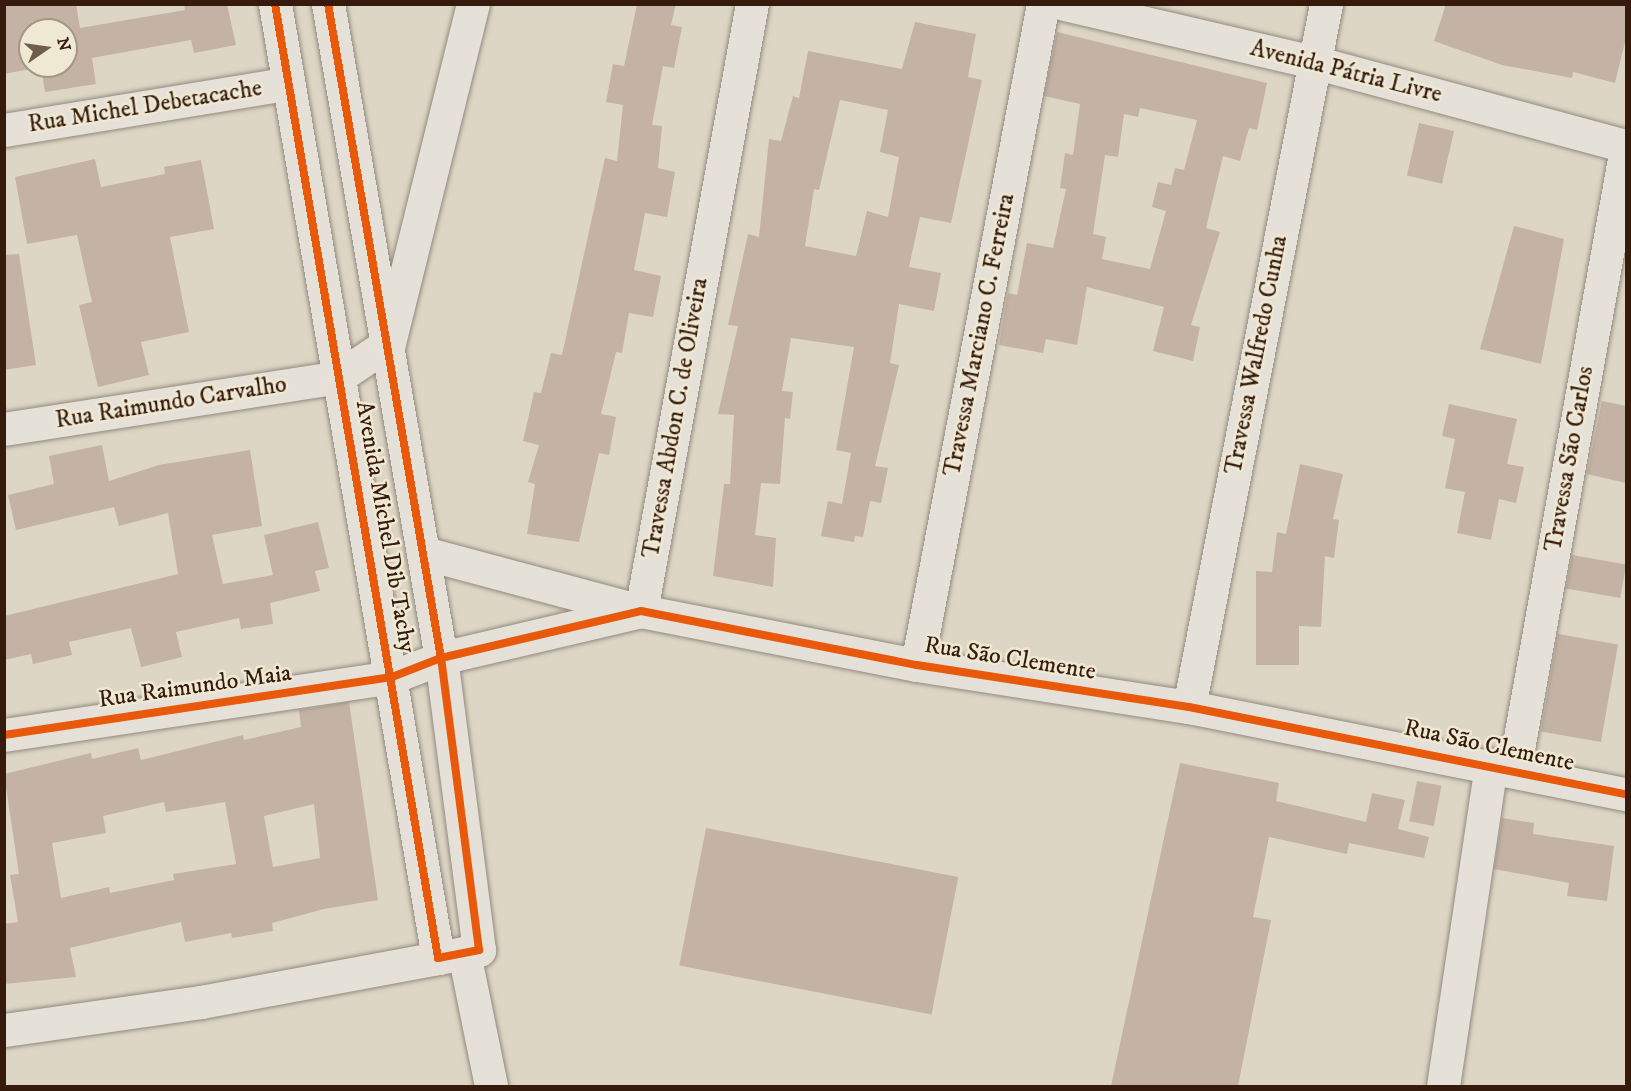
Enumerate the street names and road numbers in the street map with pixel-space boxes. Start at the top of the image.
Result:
street label: Avenida Pátria Livre [1247,34,1445,110]
street label: Rua Michel Debetacache [26,74,264,140]
street label: Travessa Marciano C. Ferreira [938,191,1022,479]
street label: Travessa Walfredo Cunha [1220,233,1294,477]
street label: Travessa Abdon C. de Oliveira [637,276,715,560]
street label: Travessa São Carlos [1540,364,1600,554]
street label: Rua Raimundo Carvalho [53,371,289,435]
street label: Avenida Michel Dib Tachy [349,399,421,655]
street label: Rua São Clemente [922,631,1098,687]
street label: Rua Raimundo Maia [97,659,293,715]
street label: Rua São Clemente [1401,714,1577,778]

